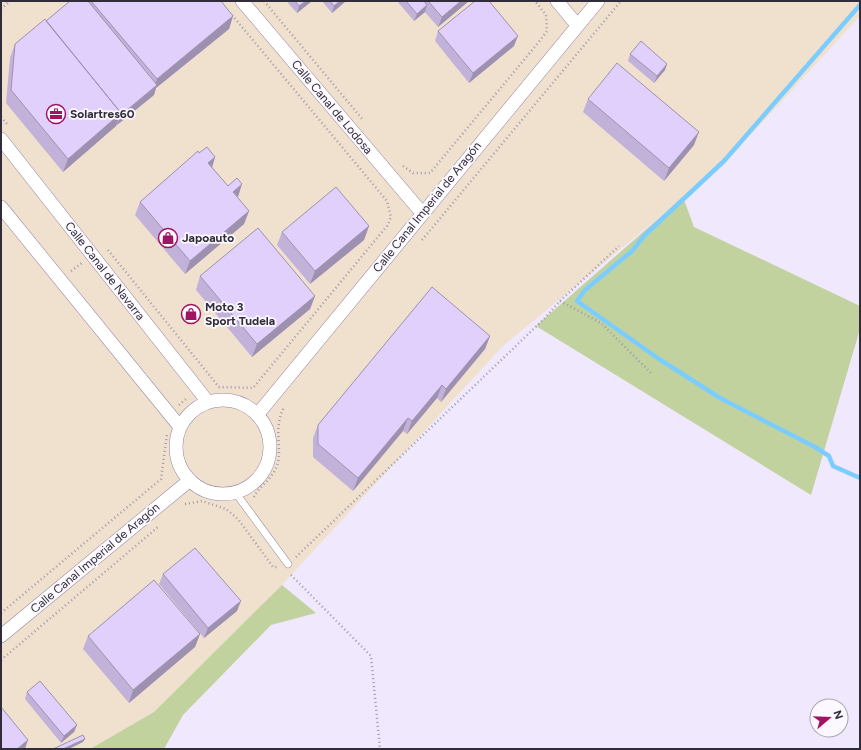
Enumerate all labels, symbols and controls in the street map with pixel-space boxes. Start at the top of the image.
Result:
street label: Calle Canal de Lodosa [289,57,375,157]
office icon: Solartres60 [45,103,67,125]
place label: Solartres60 [70,107,135,121]
street label: Calle Canal Imperial de Aragón [370,139,484,275]
street label: Calle Canal de Navarra [62,219,148,323]
shop icon: Japoauto [157,227,179,249]
place label: Japoauto [182,231,234,245]
place label: Moto 3 Sport Tudela [205,300,275,328]
shop icon: Moto 3 Sport Tudela [180,303,202,325]
street label: Calle Canal Imperial de Aragón [28,500,163,616]
north arrow [809,698,849,738]
text: N [830,709,846,721]

